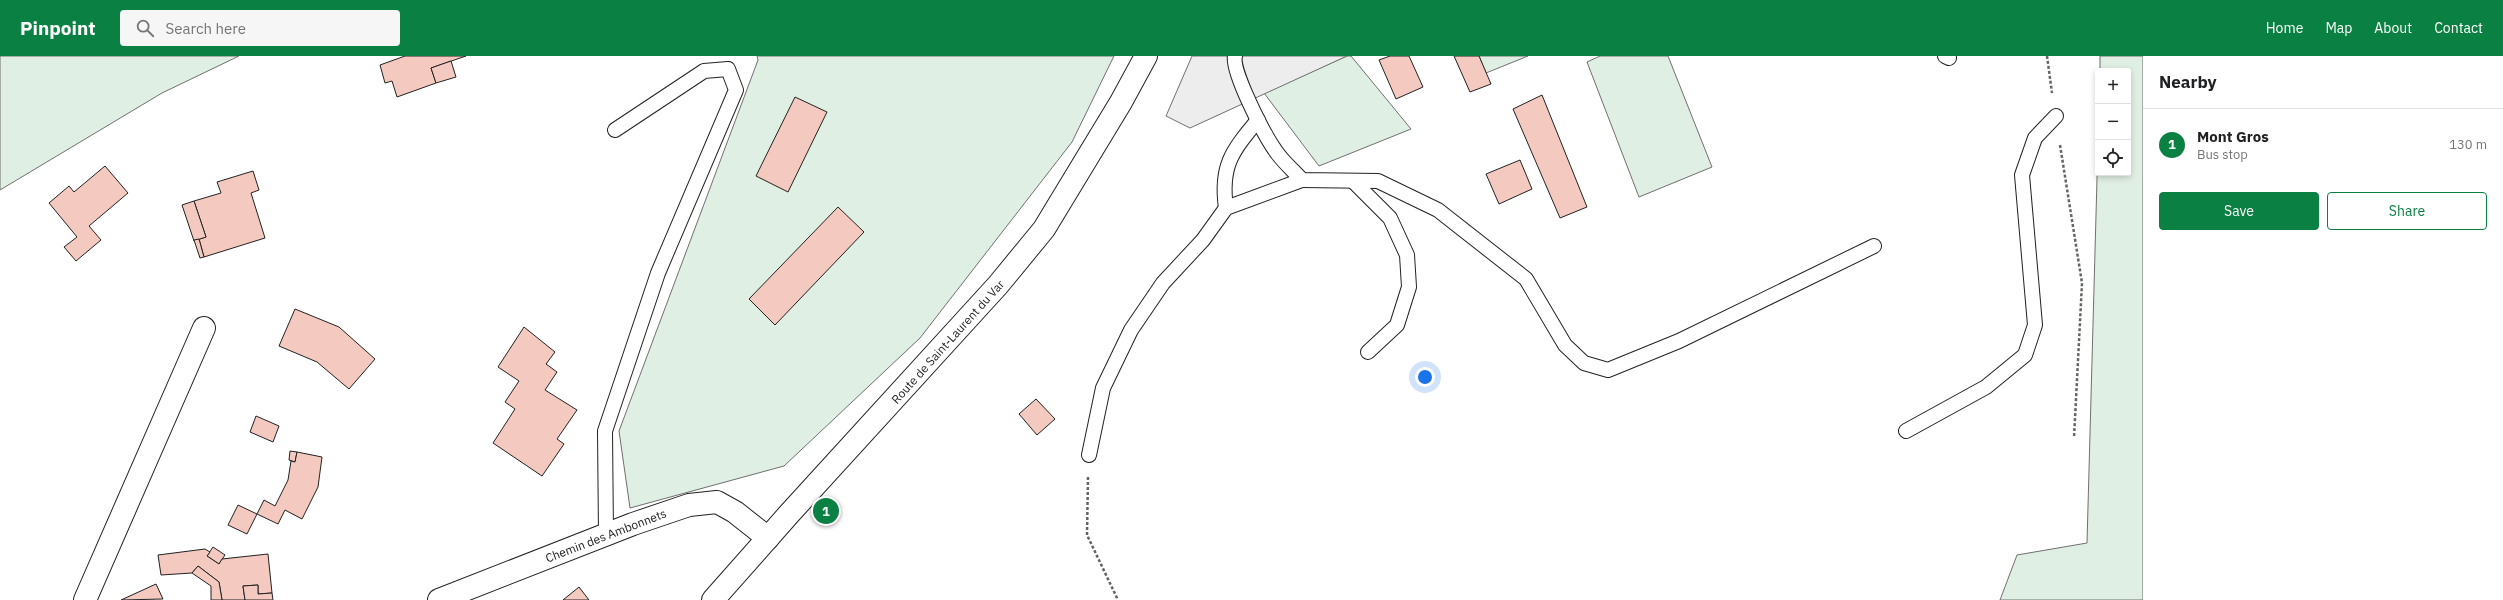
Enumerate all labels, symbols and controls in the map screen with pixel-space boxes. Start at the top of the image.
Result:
search box [120,10,400,46]
text: Pinpoint [20,16,96,40]
icon: search [134,17,156,39]
text: Search here [166,19,246,38]
text: Home [2266,19,2303,37]
text: Map [2325,19,2352,37]
text: About [2374,19,2412,37]
text: Contact [2434,19,2483,37]
map controls [2095,68,2131,176]
button: + [2095,68,2131,104]
text: Nearby [2159,71,2217,93]
button: − [2095,104,2131,140]
text: Mont Gros [2197,127,2269,146]
text: 1 [2168,136,2176,153]
text: 130 m [2449,136,2487,153]
button: locate [2095,140,2131,176]
text: Bus stop [2197,146,2248,163]
button: Save [2159,192,2319,230]
button: Share [2327,192,2487,230]
street label: Route de Saint-Laurent du Var [888,276,1008,407]
your location [1415,367,1435,387]
pin: 1 [813,496,839,526]
street label: Chemin des Ambonnets [543,505,669,566]

